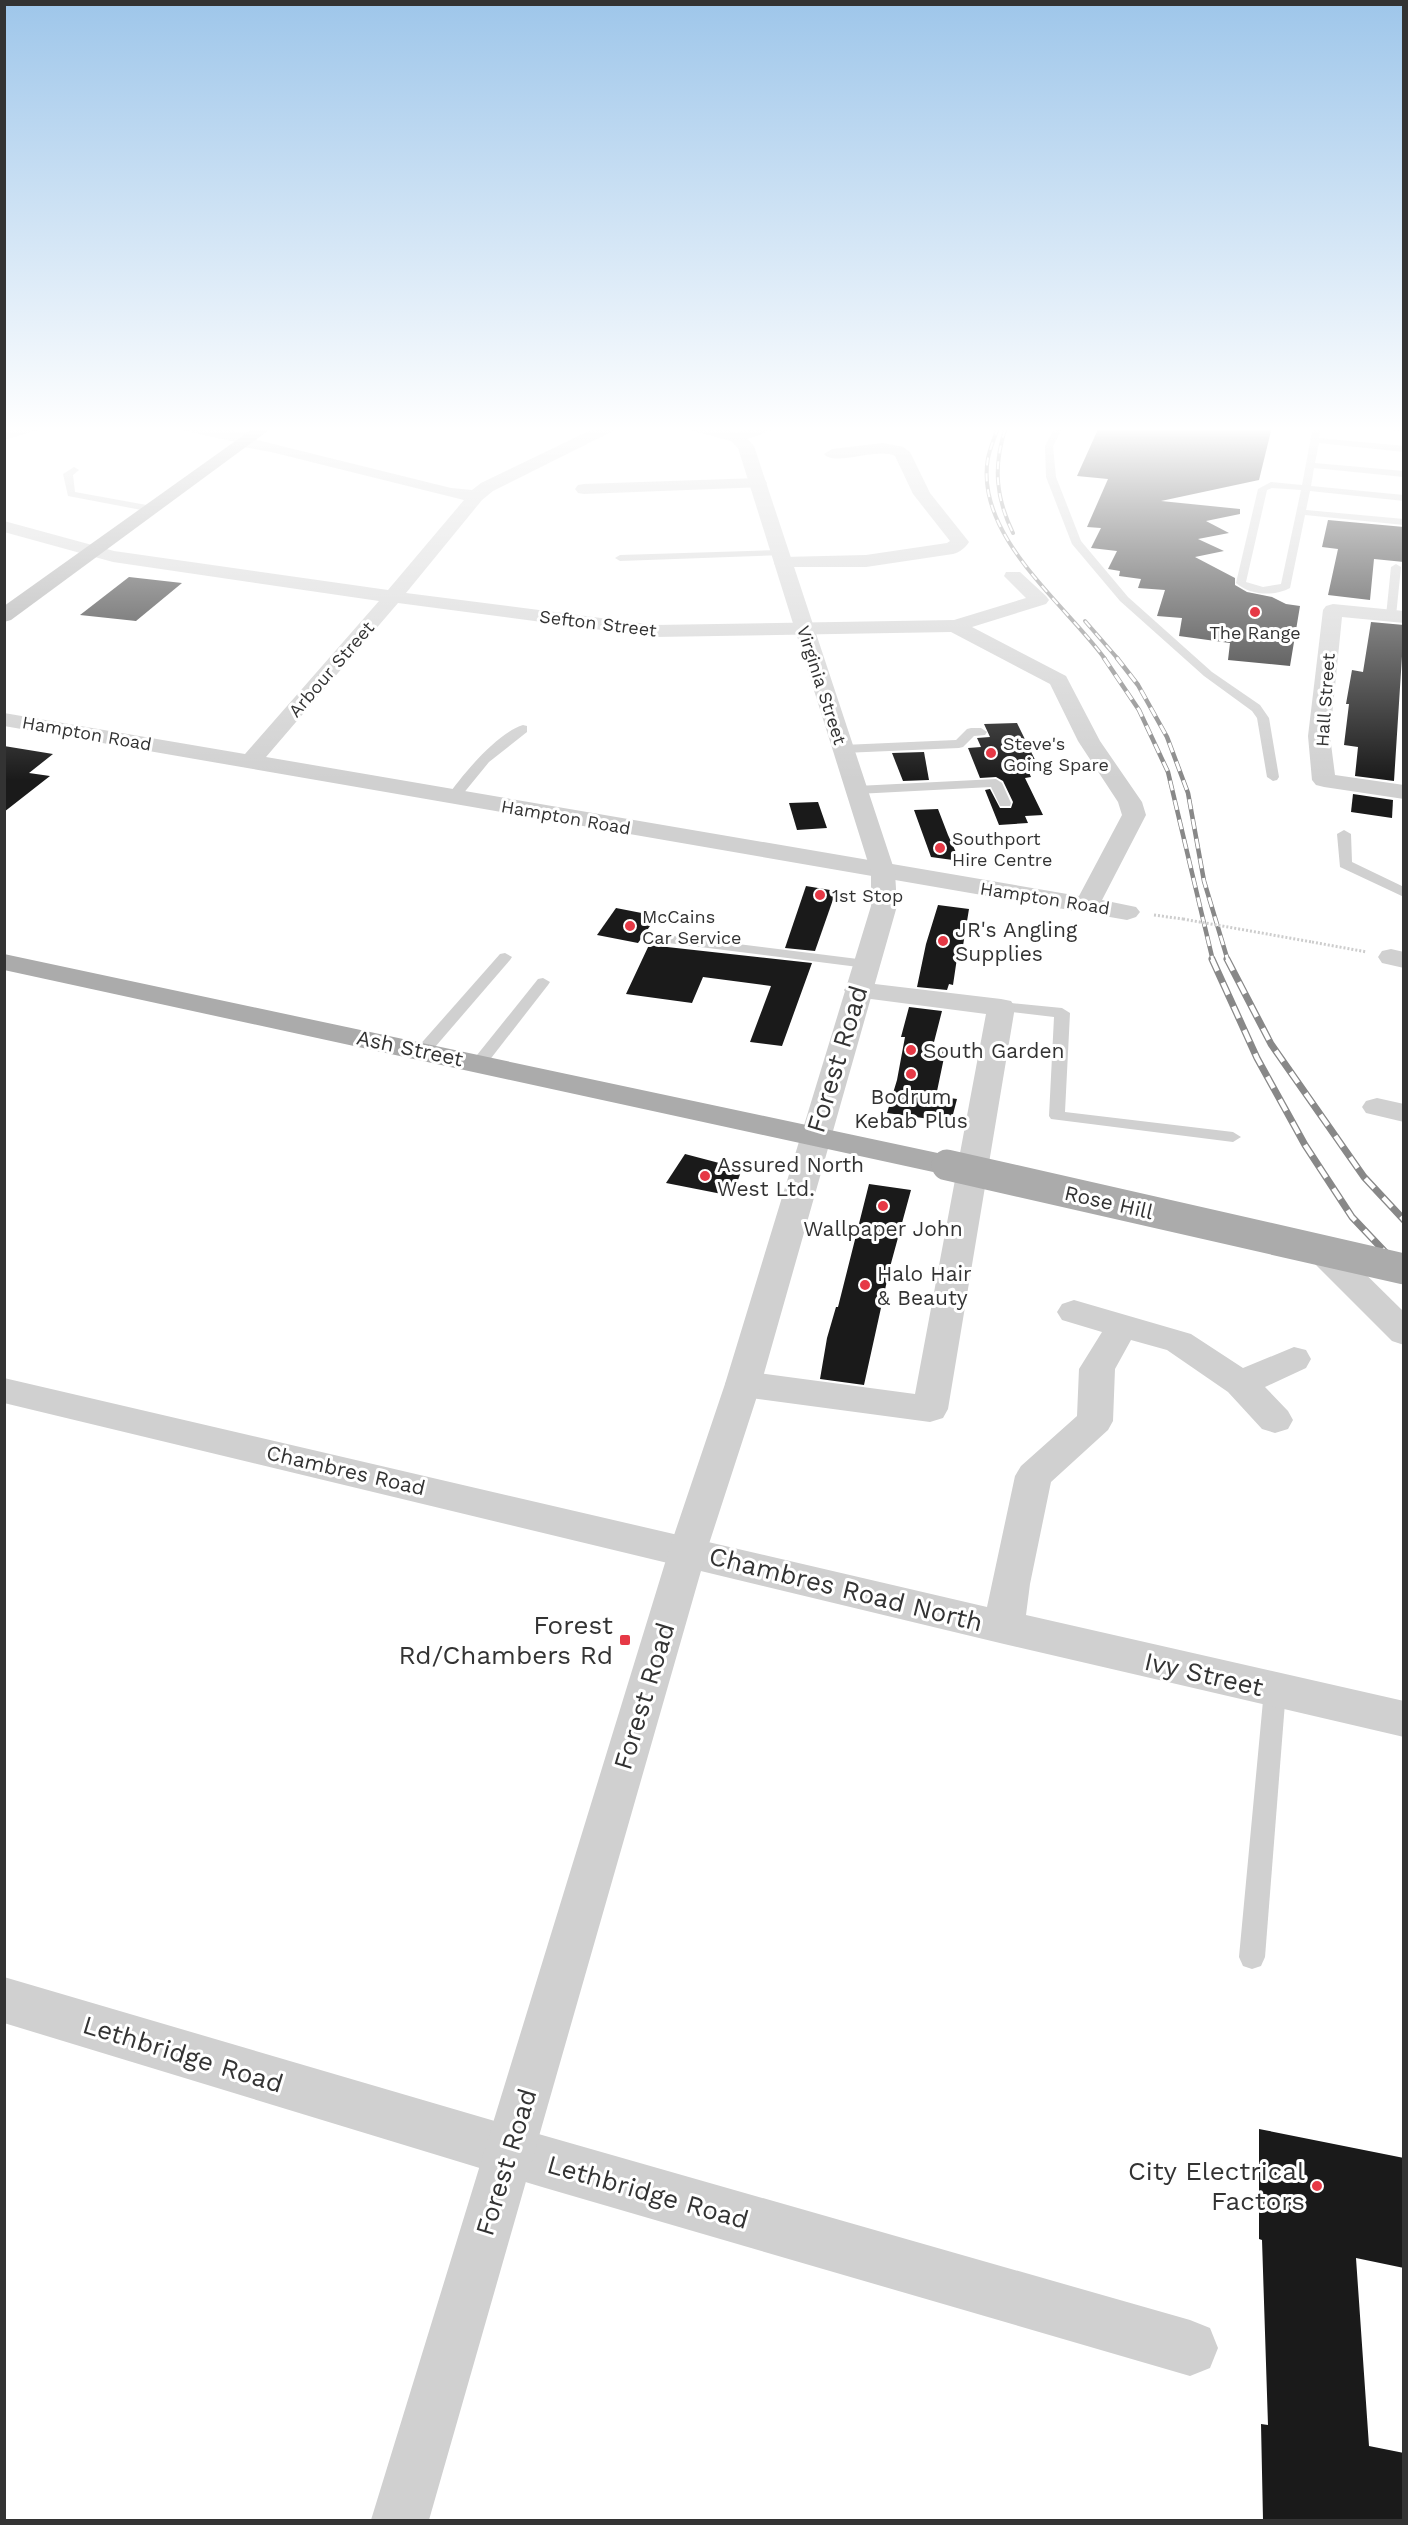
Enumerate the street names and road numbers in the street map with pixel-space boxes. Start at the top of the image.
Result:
street label: Sefton Street [538,605,658,641]
street label: Arbour Street [284,617,378,721]
street label: Virginia Street [793,623,851,748]
street label: Hall Street [1311,652,1339,748]
street label: Hampton Road [21,711,153,755]
street label: Hampton Road [500,795,632,839]
street label: Hampton Road [979,877,1111,919]
street label: Forest Road [800,982,874,1136]
street label: Ash Street [354,1025,466,1072]
street label: Rose Hill [1062,1180,1156,1224]
street label: Chambres Road [264,1440,428,1500]
street label: Chambres Road North [706,1540,986,1638]
street label: Forest Road [607,1619,681,1773]
street label: Ivy Street [1142,1646,1266,1702]
street label: Lethbridge Road [79,2009,287,2099]
street label: Forest Road [469,2085,543,2239]
street label: Lethbridge Road [544,2149,752,2235]

